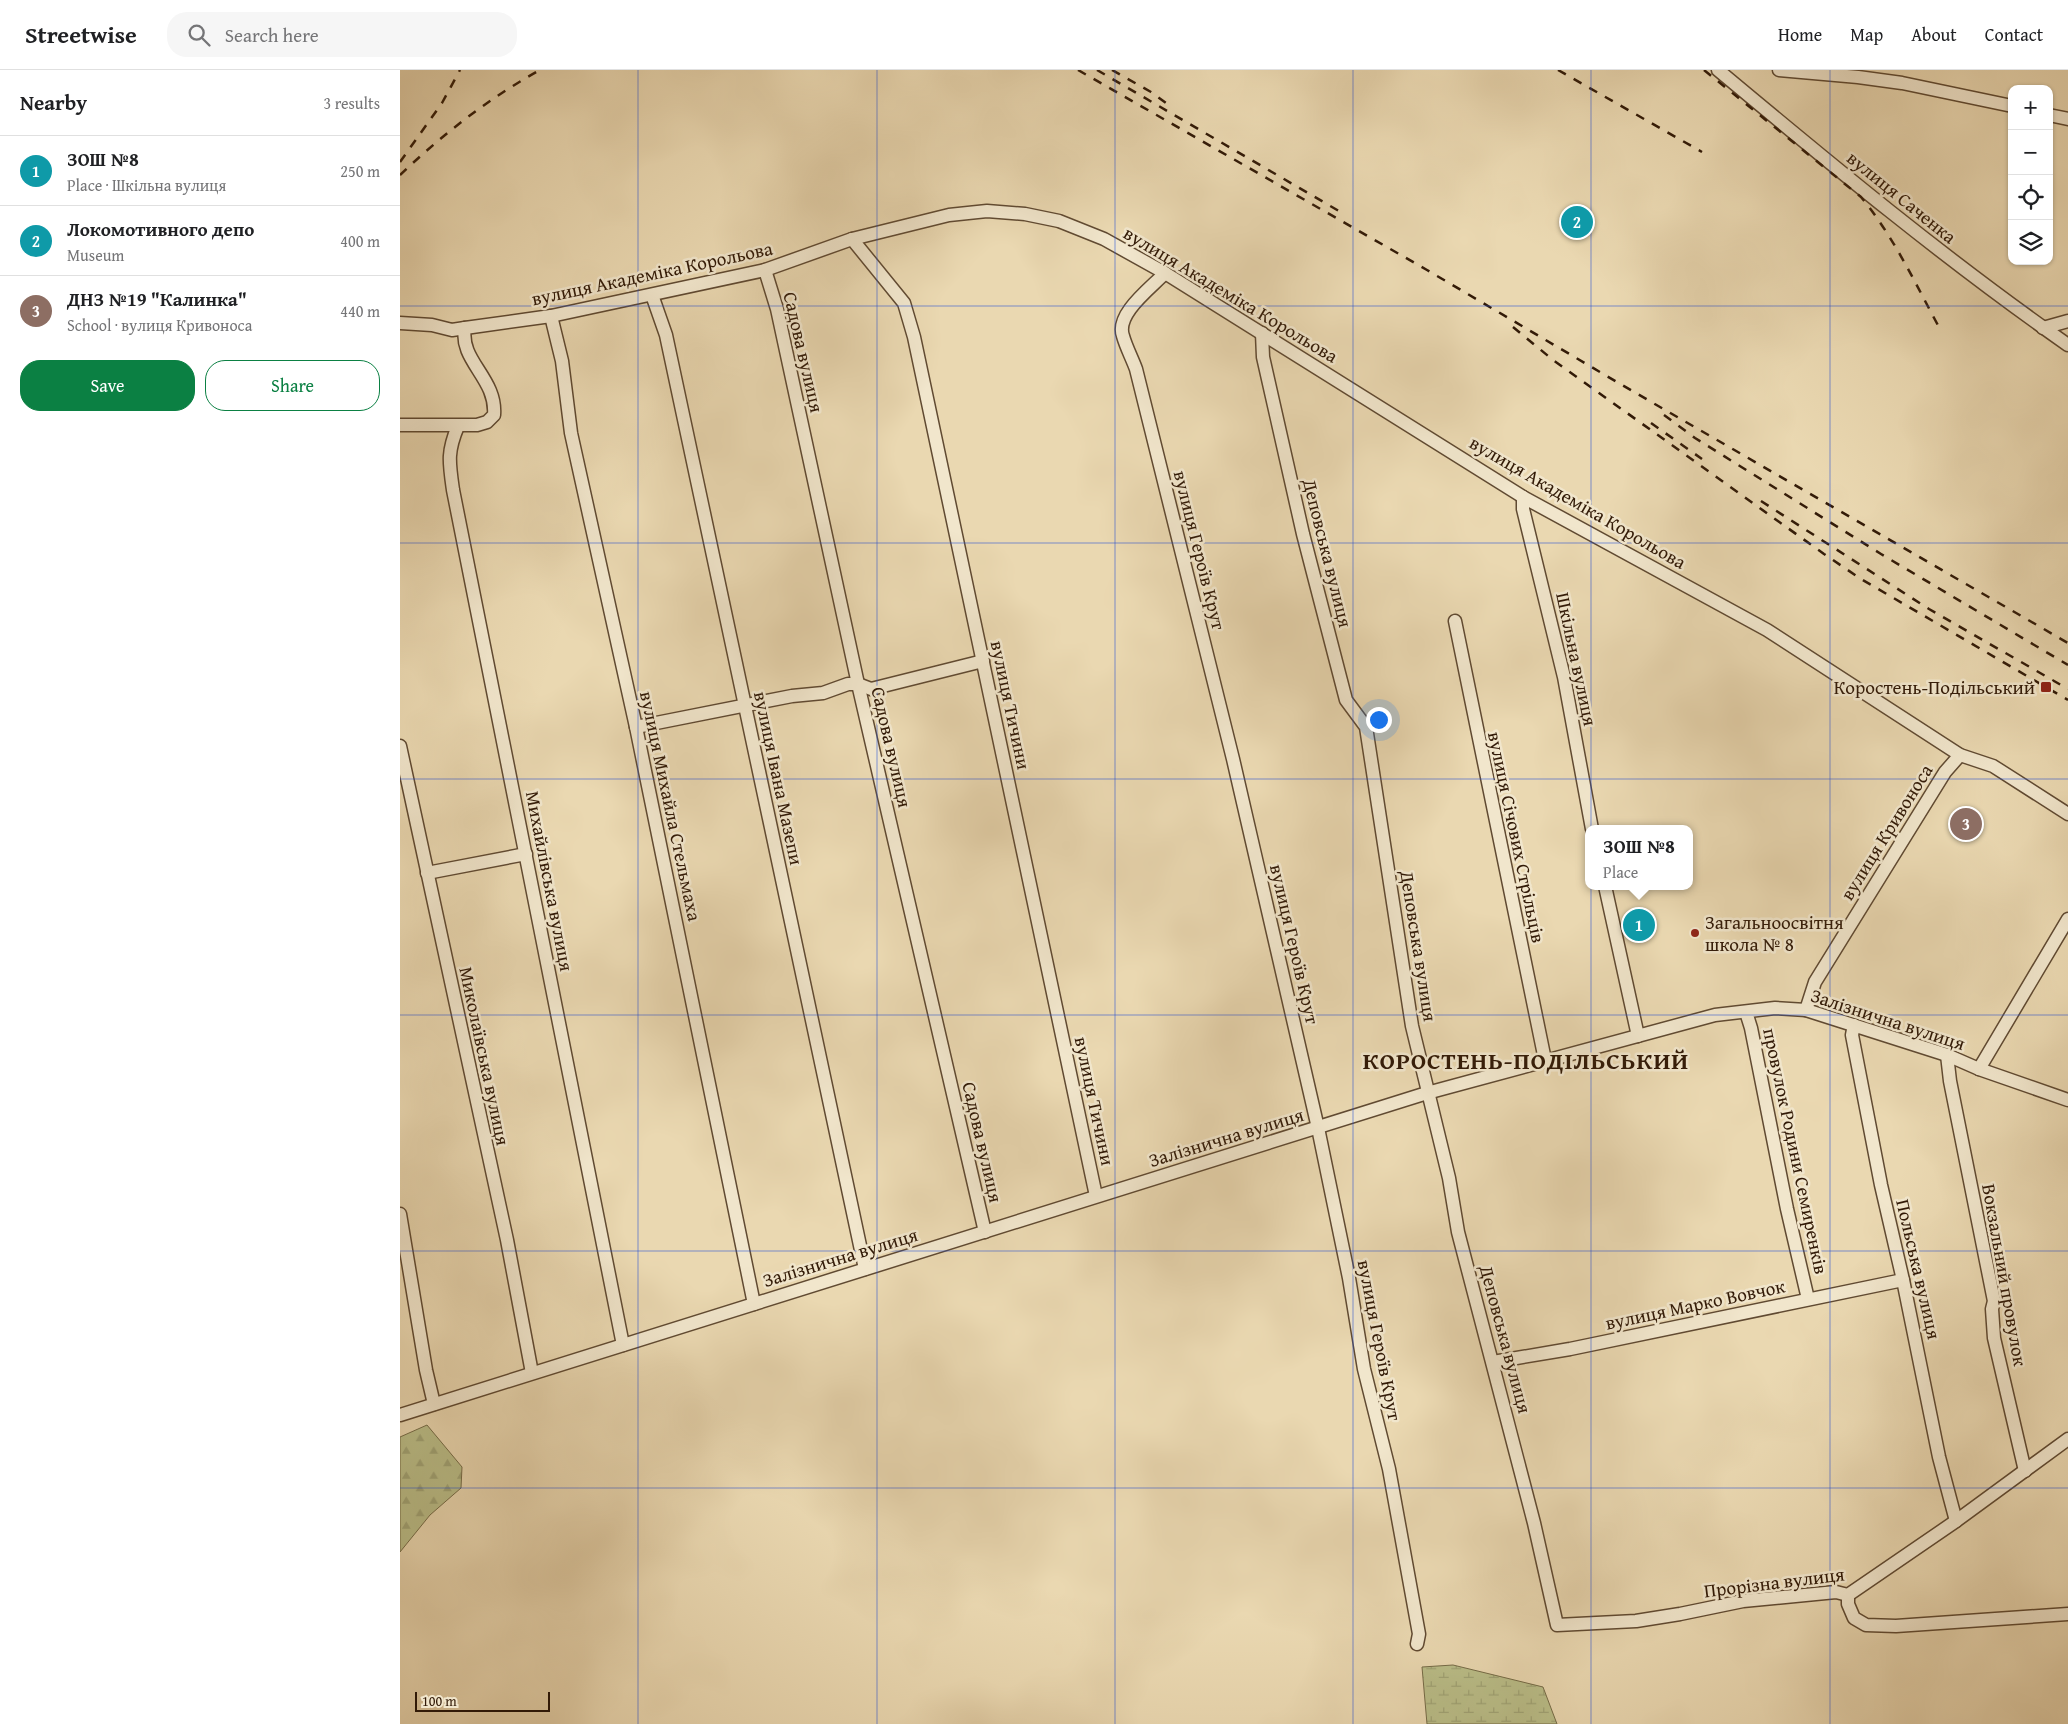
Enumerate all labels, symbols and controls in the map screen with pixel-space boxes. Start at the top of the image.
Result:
search box [167,12,517,57]
text: Streetwise [25,17,137,52]
icon: search [185,21,213,49]
text: Search here [225,21,319,49]
text: Home [1778,21,1822,48]
text: Map [1850,21,1883,48]
text: About [1911,21,1957,48]
text: Contact [1985,21,2043,48]
map controls [2008,85,2053,265]
button: + [2008,85,2053,130]
text: Nearby [20,87,87,118]
text: 3 results [323,91,380,115]
button: − [2008,130,2053,175]
street label: вулиця Саченка [1841,144,1963,250]
text: ЗОШ №8 [67,145,139,173]
text: 1 [32,159,40,183]
text: 250 m [340,159,380,183]
text: Place · Шкільна вулиця [67,173,226,197]
button: locate [2008,175,2053,220]
pin: 2 [1561,203,1593,241]
text: Локомотивного депо [67,215,254,243]
street label: вулиця Академіка Корольова [1118,219,1344,369]
button: layers [2008,220,2053,265]
text: 2 [32,229,40,253]
text: 400 m [340,229,380,253]
street label: вулиця Академіка Корольова [529,234,775,312]
text: Museum [67,243,124,267]
text: ДНЗ №19 "Калинка" [67,285,247,313]
street label: Садова вулиця [777,289,832,415]
text: 3 [32,299,40,323]
text: 440 m [340,299,380,323]
text: School · вулиця Кривоноса [67,313,252,337]
button: Save [20,360,195,411]
button: Share [205,360,380,411]
street label: вулиця Академіка Корольова [1465,428,1691,576]
street label: вулиця Героїв Крут [1167,467,1234,633]
street label: Деповська вулиця [1296,475,1360,631]
street label: Шкільна вулиця [1549,590,1605,729]
street label: вулиця Тичини [984,638,1038,772]
place label: Коростень-Подільський [1834,673,2035,701]
marker: Коростень-Подільський [2039,680,2053,694]
street label: Садова вулиця [865,684,920,810]
street label: вулиця Михайла Стельмаха [633,688,709,924]
street label: вулиця Івана Мазепи [747,689,811,867]
your location [1366,707,1392,733]
street label: вулиця Січових Стрільців [1481,729,1553,945]
street label: вулиця Кривоноса [1833,759,1939,905]
street label: Михайлівська вулиця [519,789,581,974]
pin: 3 [1950,805,1982,843]
popup [1585,825,1693,890]
text: ЗОШ №8 [1603,832,1675,860]
text: Place [1603,860,1638,884]
street label: вулиця Героїв Крут [1263,861,1327,1028]
street label: Деповська вулиця [1393,868,1445,1024]
pin: 1 [1623,906,1655,944]
place label: Загальноосвітня школа № 8 [1705,908,1844,958]
marker: Загальноосвітня школа № 8 [1689,927,1701,939]
street label: Миколаївська вулиця [452,964,518,1148]
street label: Залізнична вулиця [1807,981,1969,1057]
street label: провулок Родини Семиренків [1756,1025,1836,1277]
street label: вулиця Тичини [1068,1034,1122,1168]
district label: КОРОСТЕНЬ-ПОДІЛЬСЬКИЙ [1363,1043,1689,1078]
street label: Садова вулиця [956,1079,1011,1205]
street label: Залізнична вулиця [1145,1100,1307,1174]
street label: Вокзальний провулок [1975,1182,2035,1368]
street label: Польська вулиця [1889,1196,1949,1342]
street label: Залізнична вулиця [759,1220,921,1294]
street label: вулиця Героїв Крут [1351,1257,1409,1424]
street label: Деповська вулиця [1472,1261,1539,1417]
street label: вулиця Марко Вовчок [1603,1271,1787,1337]
street label: Прорізна вулиця [1702,1559,1846,1605]
scale bar [415,1689,550,1712]
text: 100 m [422,1691,457,1711]

